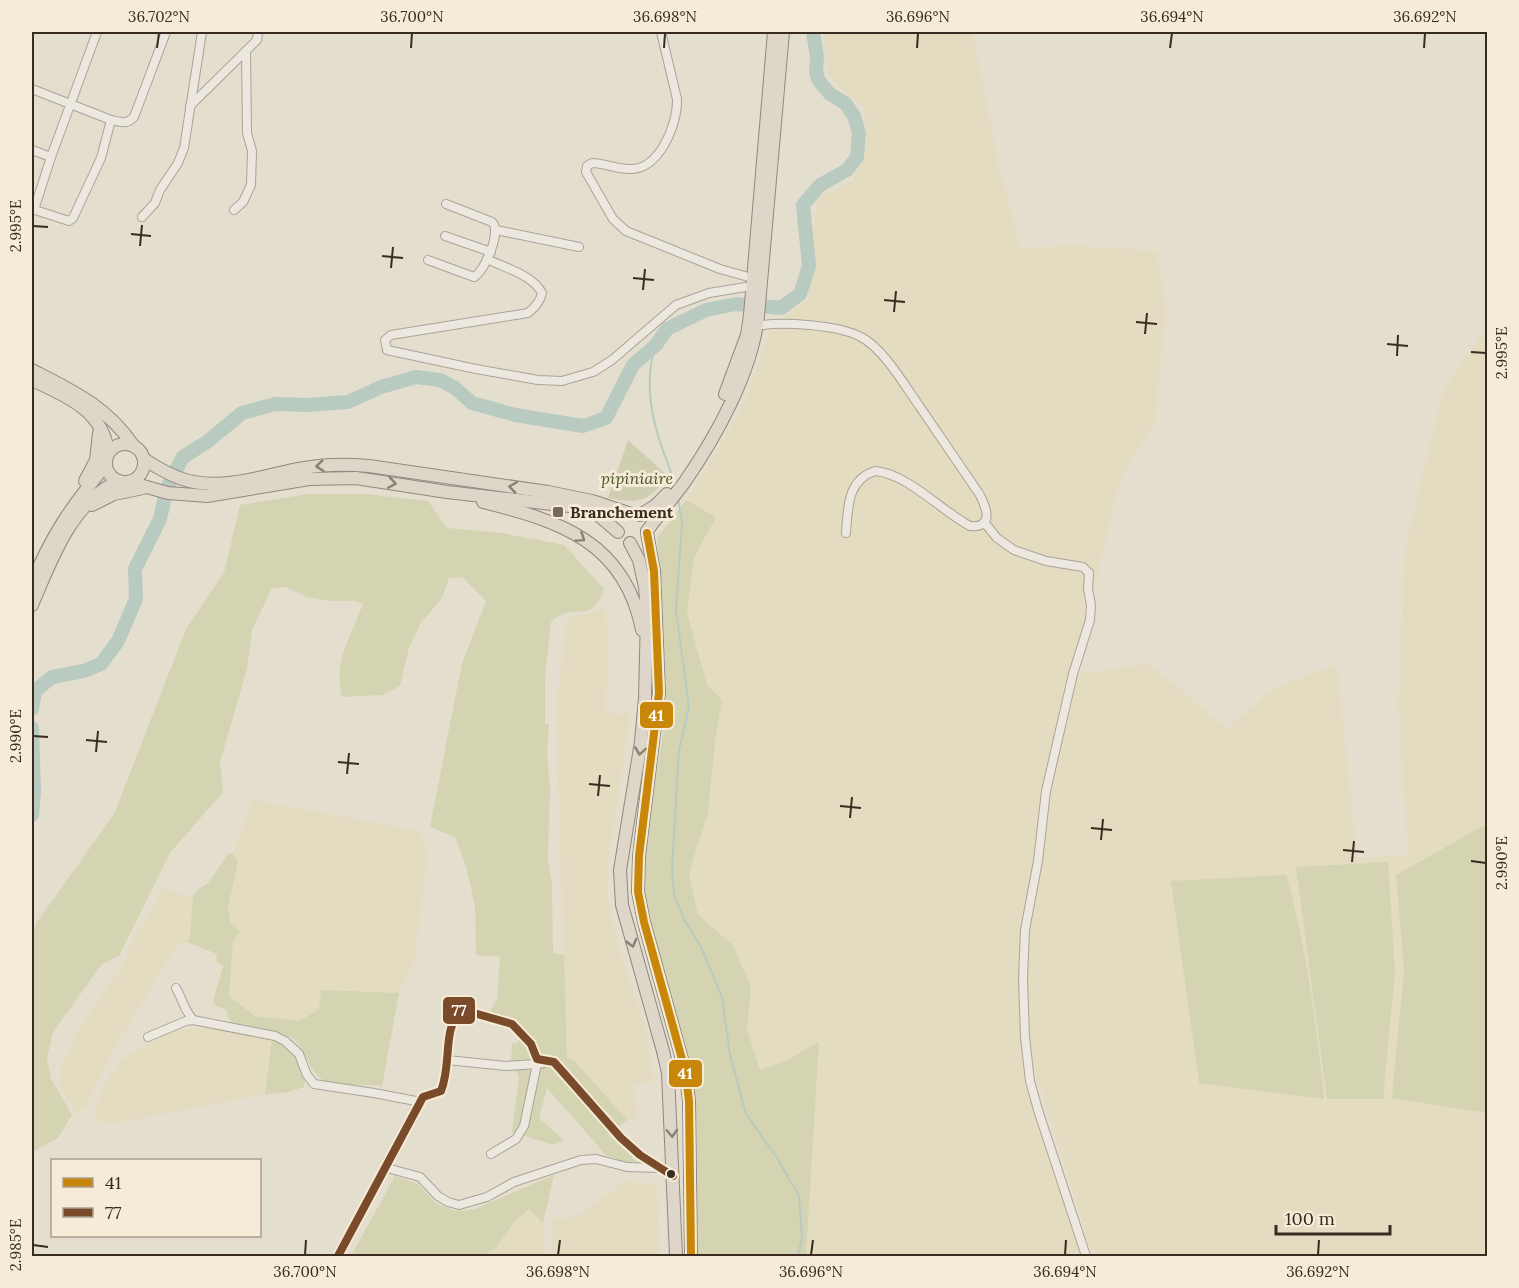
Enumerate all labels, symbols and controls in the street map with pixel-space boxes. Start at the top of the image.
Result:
text: 36.702°N [128,7,190,26]
text: 36.700°N [380,7,444,26]
text: 36.698°N [633,7,697,26]
text: 36.696°N [886,7,950,26]
text: 36.694°N [1140,7,1204,26]
text: 36.692°N [1393,7,1457,26]
text: 2.995°E [6,200,25,252]
text: 2.995°E [1492,327,1511,379]
one-way arrow [315,459,324,472]
park label: pipiniaire [601,468,674,488]
one-way arrow [387,476,396,488]
one-way arrow [508,482,517,494]
place label: Branchement [570,502,674,522]
marker: Branchement [551,505,565,519]
one-way arrow [574,531,585,542]
line badge: 41 [639,701,674,729]
text: 41 [648,705,664,725]
text: 2.990°E [6,709,25,763]
one-way arrow [634,747,646,756]
text: 2.990°E [1492,836,1511,890]
one-way arrow [625,937,637,948]
line badge: 77 [442,996,476,1025]
text: 77 [451,1000,467,1020]
line badge: 41 [668,1059,703,1088]
text: 41 [677,1063,693,1083]
one-way arrow [665,1129,678,1138]
legend [51,1159,261,1237]
unlabelled marker [665,1168,677,1180]
text: 41 [105,1171,121,1194]
scale bar [1276,1198,1390,1236]
text: 77 [105,1201,122,1224]
text: 100 m [1285,1207,1335,1230]
text: 2.985°E [6,1219,25,1271]
text: 36.700°N [273,1262,337,1281]
text: 36.698°N [526,1262,590,1281]
text: 36.696°N [779,1262,843,1281]
text: 36.694°N [1033,1262,1097,1281]
text: 36.692°N [1286,1262,1350,1281]

